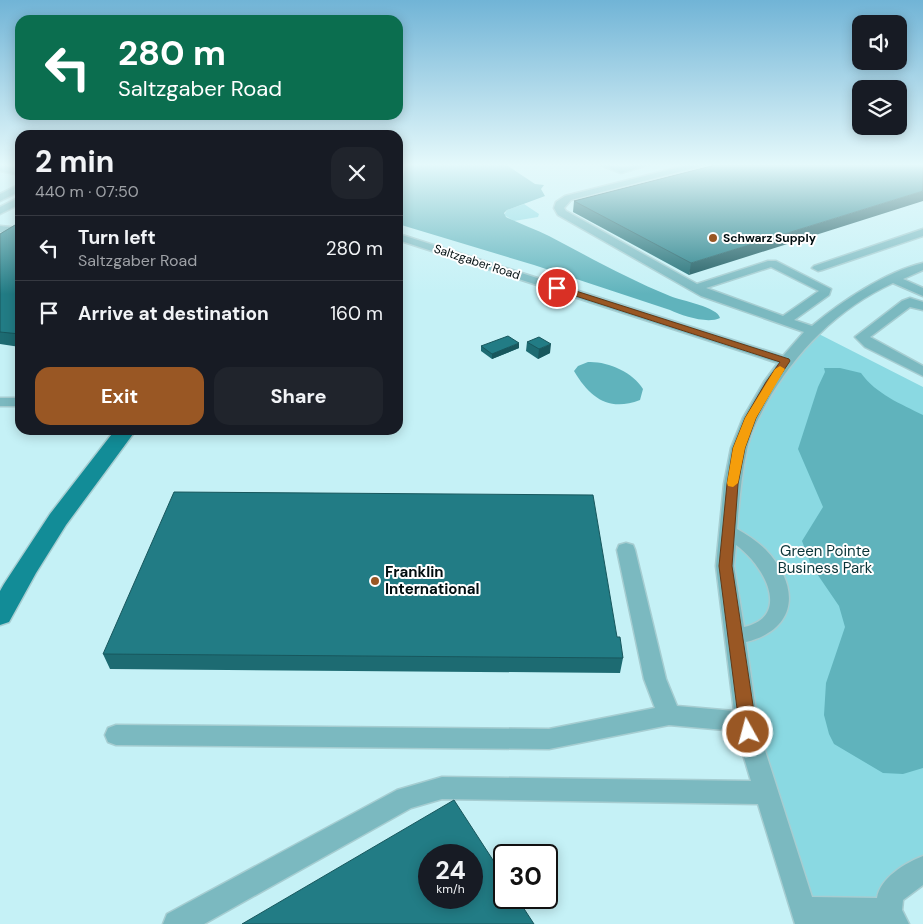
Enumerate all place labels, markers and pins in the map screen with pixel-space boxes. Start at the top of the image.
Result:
place label: Schwarz Supply [723,230,817,246]
marker: Schwarz Supply [707,232,719,244]
pin [536,267,578,309]
place label: Franklin International [385,562,480,599]
marker: Franklin International [369,575,381,587]

